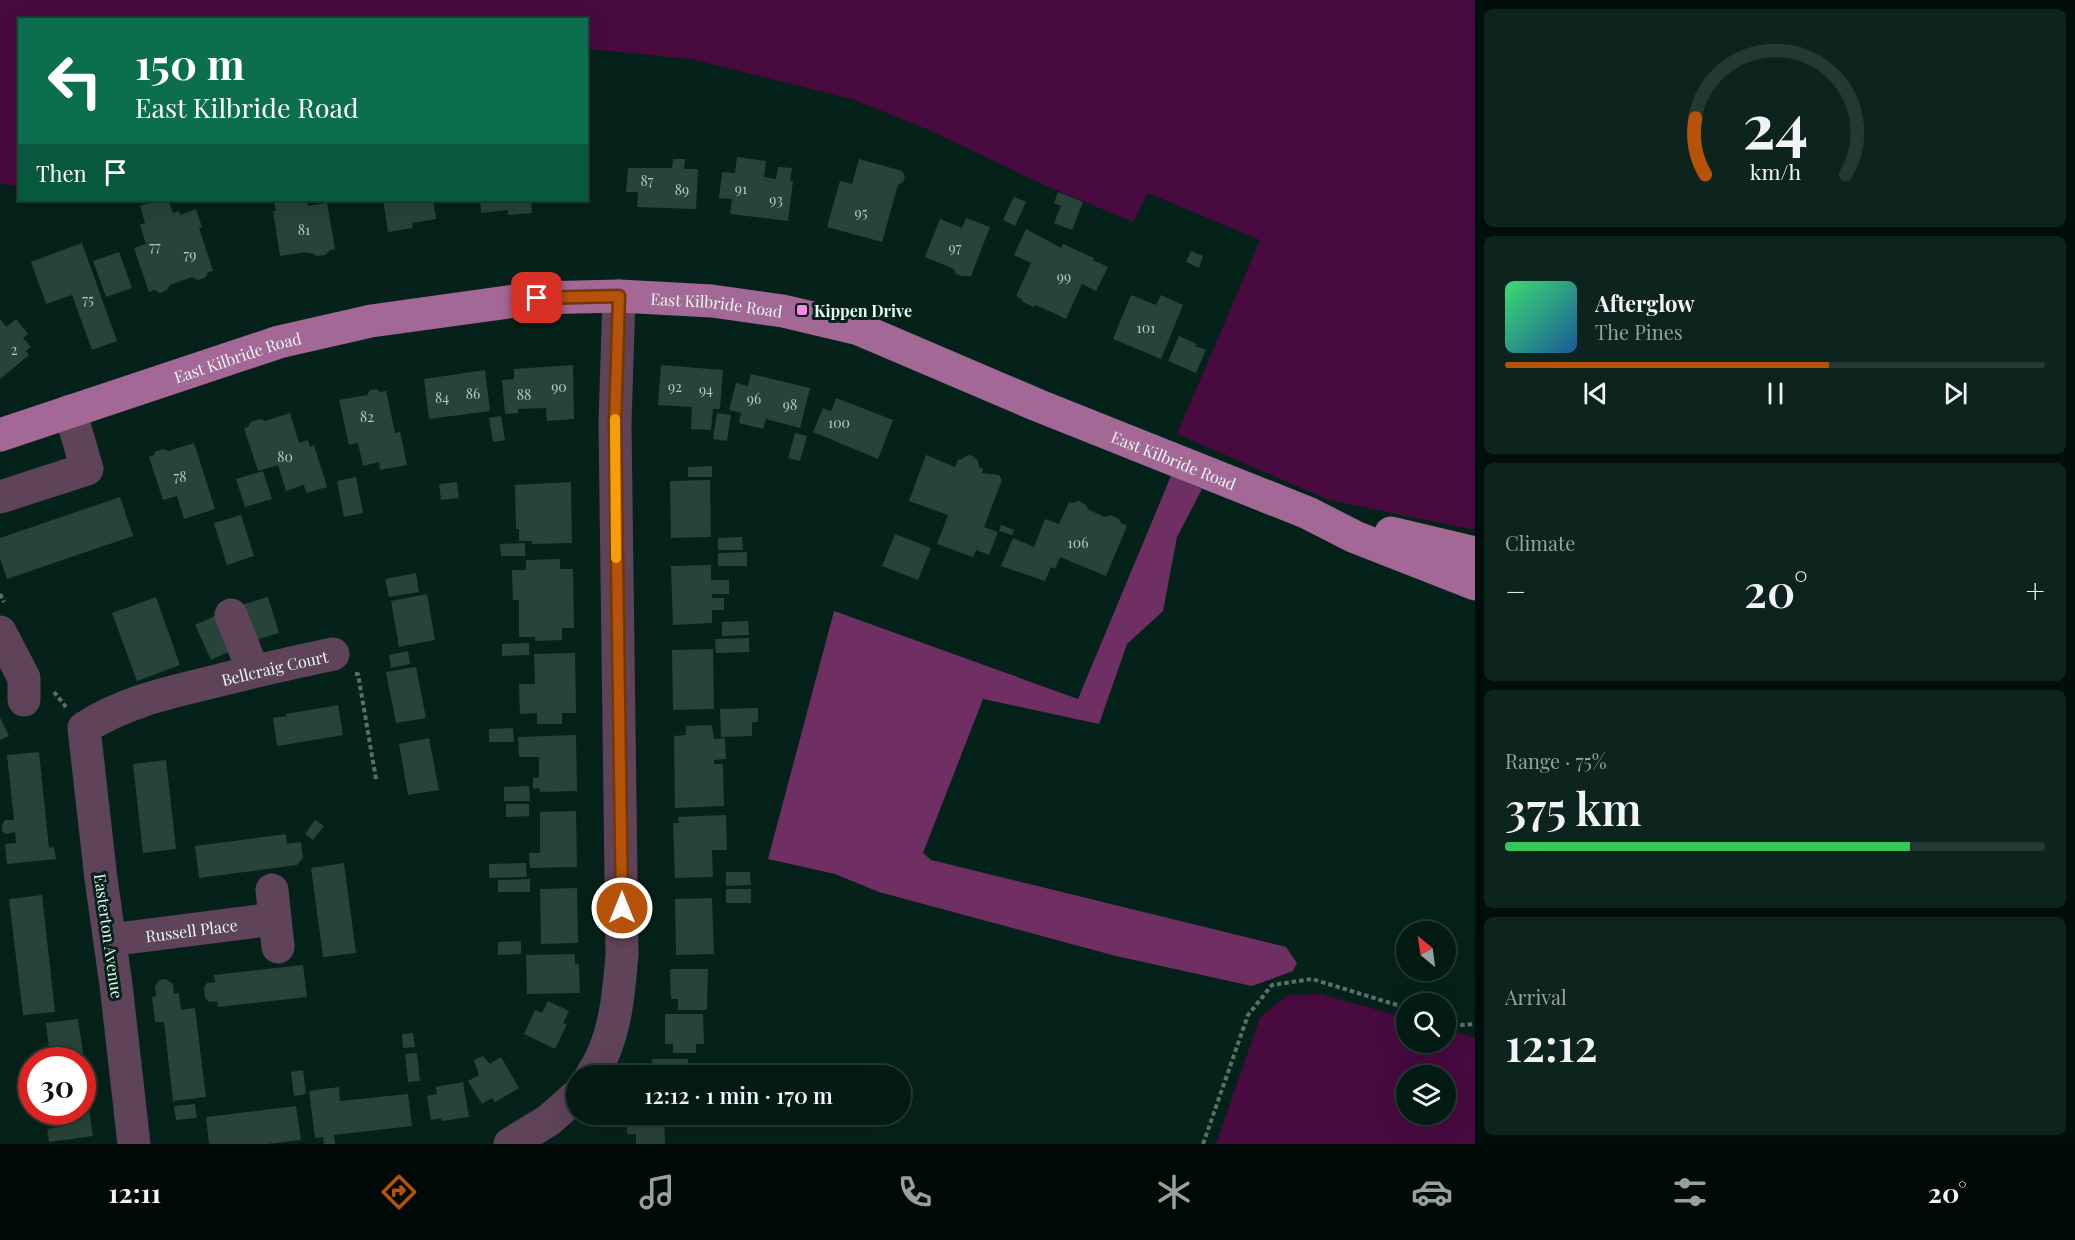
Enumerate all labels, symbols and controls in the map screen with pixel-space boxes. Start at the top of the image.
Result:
text: 150 m [135,35,245,91]
icon: left [36,42,114,120]
text: 24 [1742,81,1808,165]
text: East Kilbride Road [135,89,359,125]
icon: arrive [99,156,132,189]
text: km/h [1749,157,1801,185]
text: Then [36,158,87,188]
house number: 87 [641,171,654,190]
house number: 91 [735,179,747,198]
house number: 89 [675,180,689,199]
house number: 93 [769,190,783,209]
house number: 95 [855,203,868,222]
house number: 81 [298,220,310,239]
house number: 77 [149,237,161,256]
house number: 97 [949,238,962,257]
house number: 79 [184,245,196,264]
house number: 99 [1057,267,1071,286]
pin [511,272,562,323]
icon: arrive [520,281,553,314]
street label: East Kilbride Road [650,287,784,321]
text: Afterglow [1595,288,1695,318]
house number: 75 [82,290,94,309]
place label: Kippen Drive [814,300,912,321]
marker: Kippen Drive [795,303,809,317]
house number: 101 [1137,318,1155,337]
text: The Pines [1595,318,1683,345]
street label: East Kilbride Road [171,327,303,387]
house number: 2 [11,340,18,359]
house number: 90 [551,377,567,396]
house number: 92 [668,377,682,396]
icon: previous [1579,377,1612,410]
icon: pause [1759,377,1792,410]
icon: next [1939,377,1972,410]
house number: 94 [699,380,713,399]
house number: 86 [466,384,480,403]
house number: 88 [517,385,531,404]
house number: 84 [435,388,449,407]
house number: 96 [747,389,761,408]
house number: 98 [783,395,797,414]
house number: 82 [360,407,374,426]
house number: 100 [828,413,850,432]
street label: East Kilbride Road [1108,425,1239,494]
house number: 80 [277,447,293,466]
house number: 78 [174,467,186,486]
text: Climate [1505,529,1575,556]
house number: 106 [1068,533,1088,552]
text: 20° [1744,559,1808,619]
text: − [1505,568,1526,612]
text: + [2026,568,2045,612]
street label: Bellcraig Court [219,645,330,690]
text: Range · 75% [1505,747,1607,774]
text: 375 km [1505,777,1642,837]
street label: Easterton Avenue [90,872,128,1000]
position arrow [590,876,654,940]
street label: Russell Place [144,913,239,946]
north arrow [1396,921,1456,981]
map controls [1396,921,1456,1125]
text: Arrival [1505,983,1567,1010]
button: search [1396,993,1456,1053]
text: 12:12 [1505,1013,1598,1073]
speed limit sign: 30 [18,1047,96,1125]
button: layers [1396,1065,1456,1125]
text: 12:12 · 1 min · 170 m [644,1080,833,1110]
icon: directions [378,1171,420,1213]
icon: music [636,1171,678,1213]
icon: phone [894,1171,936,1213]
icon: climate [1153,1171,1195,1213]
icon: car [1411,1171,1453,1213]
icon: filters [1669,1171,1711,1213]
text: 12:11 [108,1174,161,1210]
text: 20° [1928,1174,1967,1210]

